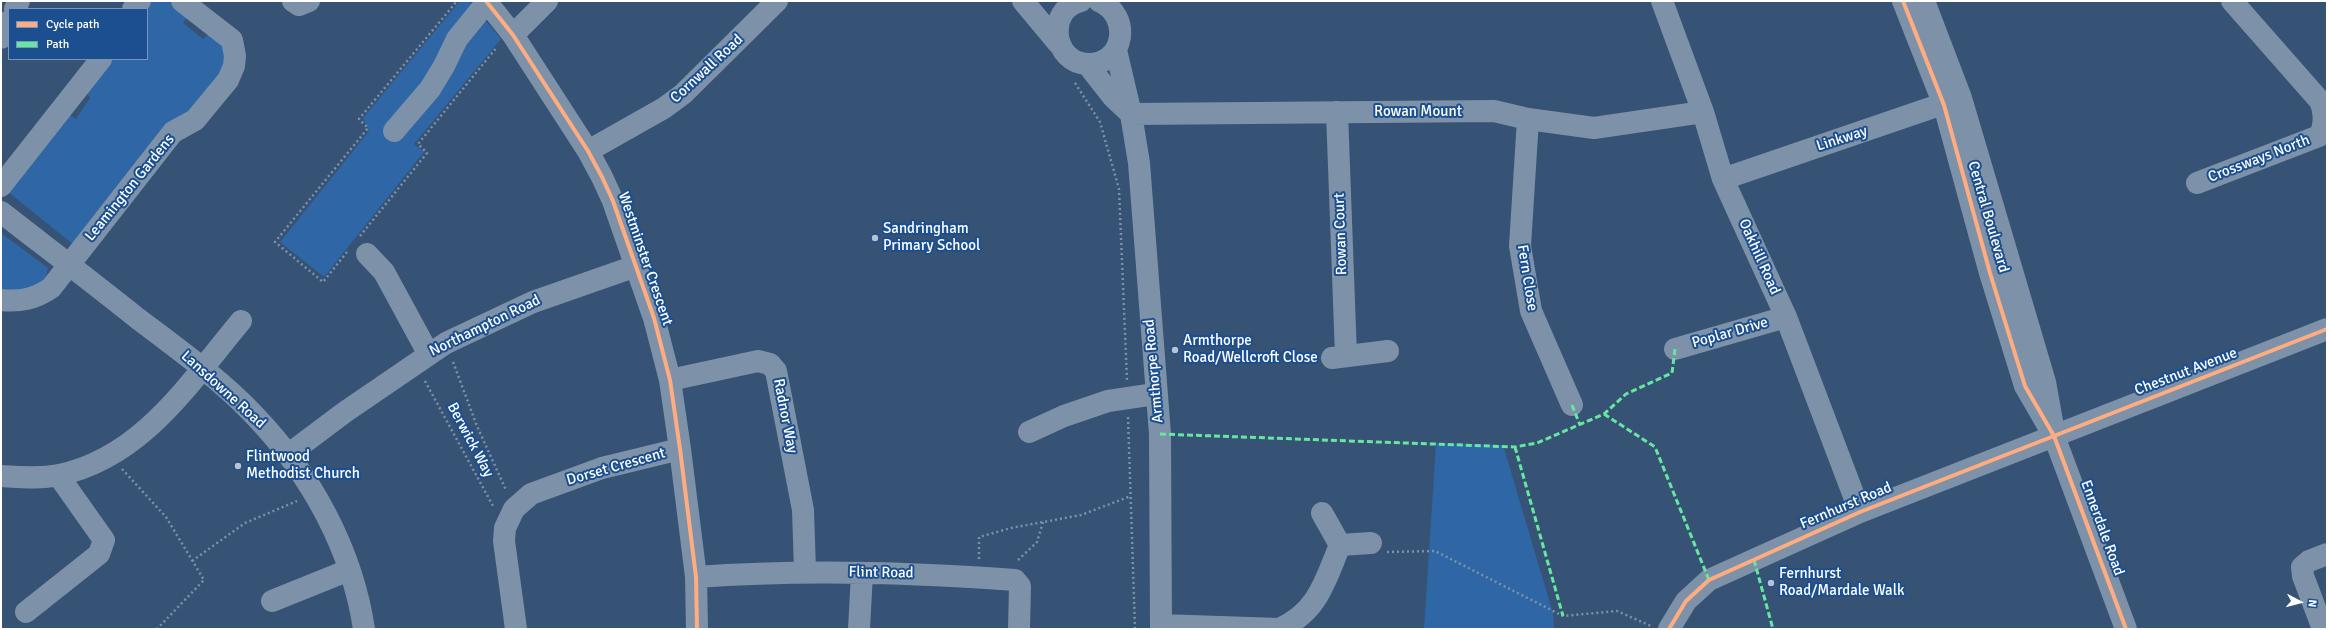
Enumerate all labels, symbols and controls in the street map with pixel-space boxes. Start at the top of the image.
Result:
legend [8,8,148,60]
text: Cycle path [46,17,99,32]
street label: Cornwall Road [667,31,747,107]
text: Path [46,37,69,52]
street label: Rowan Mount [1374,103,1462,121]
street label: Linkway [1814,122,1870,156]
street label: Leamington Gardens [81,131,179,245]
street label: Crossways North [2206,131,2312,187]
street label: Central Boulevard [1963,159,2013,275]
street label: Westminster Crescent [614,190,676,328]
street label: Rowan Court [1331,193,1351,275]
street label: Oakhill Road [1734,216,1784,298]
place label: Sandringham Primary School [883,220,980,255]
marker: Sandringham Primary School [870,233,880,243]
street label: Fern Close [1513,243,1541,313]
street label: Northampton Road [427,291,543,361]
street label: Poplar Drive [1690,314,1770,352]
street label: Armthorpe Road [1140,318,1168,424]
place label: Armthorpe Road/Wellcroft Close [1183,332,1318,367]
street label: Chestnut Avenue [2132,344,2240,400]
marker: Armthorpe Road/Wellcroft Close [1170,345,1180,355]
street label: Lansdowne Road [177,347,269,433]
street label: Radnor Way [769,377,801,455]
street label: Berwick Way [443,400,497,480]
street label: Dorset Crescent [565,444,667,490]
place label: Flintwood Methodist Church [246,448,360,483]
marker: Flintwood Methodist Church [233,461,243,471]
street label: Ennerdale Road [2076,478,2128,578]
street label: Fernhurst Road [1798,479,1894,533]
street label: Flint Road [848,563,914,583]
place label: Fernhurst Road/Mardale Walk [1779,565,1905,600]
marker: Fernhurst Road/Mardale Walk [1766,578,1776,588]
north arrow [2280,582,2320,622]
text: N [2306,599,2319,608]

